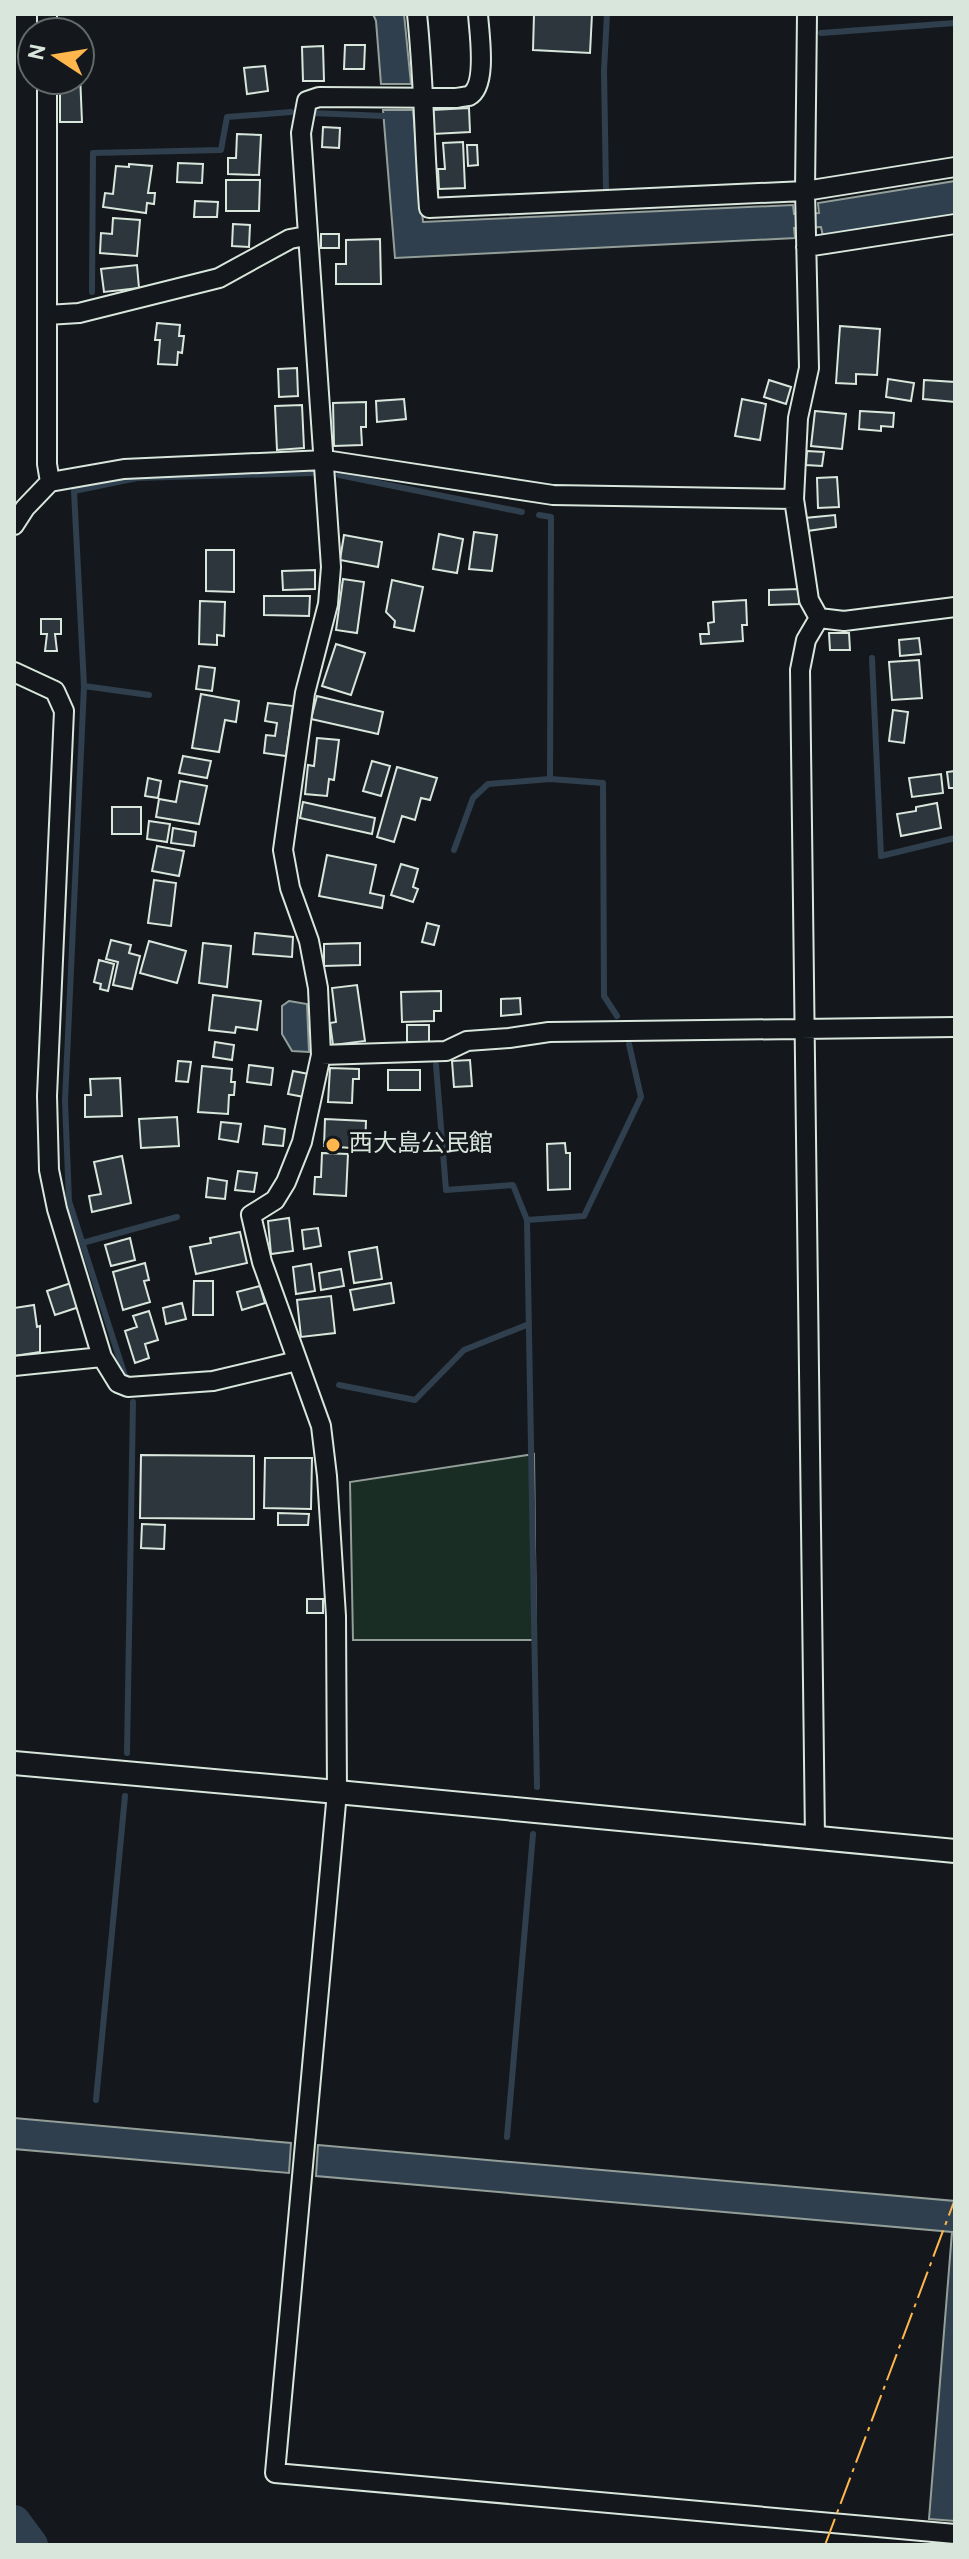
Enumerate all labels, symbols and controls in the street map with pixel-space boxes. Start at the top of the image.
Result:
north arrow [16,16,96,96]
text: N [24,42,54,63]
place label: 西大島公民館 [349,1130,493,1160]
marker: 西大島公民館 [324,1136,342,1154]

